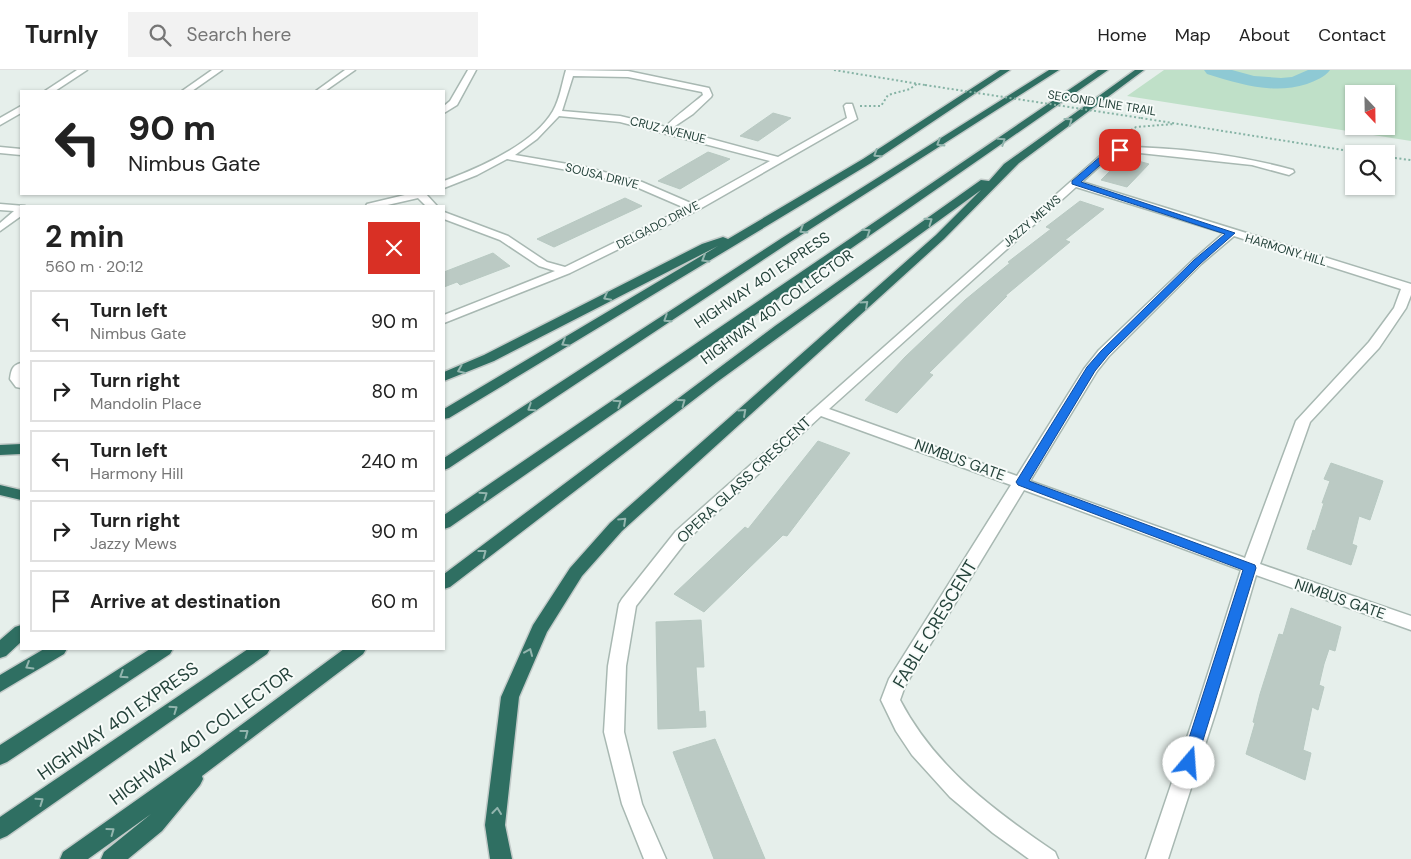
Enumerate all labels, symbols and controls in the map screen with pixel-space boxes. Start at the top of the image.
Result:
search box [128,12,478,57]
text: Turnly [25,19,98,50]
icon: search [146,21,174,49]
text: Search here [186,22,291,47]
text: Home [1097,23,1147,47]
text: Map [1175,23,1211,47]
text: About [1239,23,1290,47]
text: Contact [1318,23,1386,47]
north arrow [1345,85,1395,135]
map controls [1345,85,1395,195]
street label: SECOND LINE TRAIL [1047,87,1157,119]
text: 90 m [128,105,216,151]
icon: left [45,110,110,175]
street label: CRUZ AVENUE [628,113,708,147]
one-way arrow [1064,118,1073,127]
pin [1099,129,1141,171]
icon: arrive [1106,136,1134,164]
one-way arrow [936,137,946,146]
one-way arrow [996,138,1006,147]
button: search [1345,145,1395,195]
one-way arrow [873,148,883,157]
text: Nimbus Gate [128,149,261,178]
street label: SOUSA DRIVE [564,159,641,193]
street label: JAZZY MEWS [1000,191,1064,251]
street label: DELGADO DRIVE [614,197,703,253]
text: 2 min [45,217,124,256]
one-way arrow [923,218,933,227]
button: close [368,222,420,274]
one-way arrow [799,223,808,233]
street label: HIGHWAY 401 EXPRESS [690,227,834,333]
one-way arrow [862,229,871,238]
street label: HARMONY HILL [1243,230,1329,270]
street label: HIGHWAY 401 COLLECTOR [697,245,857,369]
one-way arrow [701,252,710,262]
text: 560 m · 20:12 [45,256,143,277]
one-way arrow [603,291,612,301]
text: Turn left [90,298,168,323]
one-way arrow [859,300,868,309]
icon: left [47,307,75,335]
text: 90 m [371,309,418,334]
one-way arrow [663,312,672,322]
text: Nimbus Gate [90,323,186,344]
one-way arrow [562,336,571,346]
one-way arrow [457,363,466,374]
text: Turn right [90,368,180,393]
icon: right [47,377,75,405]
text: 80 m [371,379,418,404]
text: Mandolin Place [90,393,202,414]
one-way arrow [676,399,686,408]
one-way arrow [612,400,622,409]
one-way arrow [527,402,537,411]
one-way arrow [738,408,747,417]
street label: OPERA GLASS CRESCENT [672,412,816,548]
street label: NIMBUS GATE [912,434,1008,486]
text: Turn left [90,438,168,463]
icon: left [47,447,75,475]
text: 240 m [361,449,418,474]
text: Harmony Hill [90,463,183,484]
one-way arrow [478,492,488,501]
text: Turn right [90,508,180,533]
icon: right [47,517,75,545]
one-way arrow [617,518,626,527]
text: 90 m [371,519,418,544]
text: Jazzy Mews [90,533,177,554]
one-way arrow [477,550,486,559]
street label: FABLE CRESCENT [887,555,983,693]
street label: NIMBUS GATE [1292,574,1388,624]
icon: arrive [47,587,75,615]
text: Arrive at destination [90,589,281,614]
text: 60 m [371,589,418,614]
one-way arrow [523,648,534,657]
street label: HIGHWAY 401 EXPRESS [33,656,203,786]
one-way arrow [25,660,34,670]
street label: HIGHWAY 401 COLLECTOR [105,661,297,811]
one-way arrow [119,669,128,679]
one-way arrow [168,706,178,715]
one-way arrow [239,730,249,739]
position arrow [1162,736,1214,788]
one-way arrow [34,798,44,807]
one-way arrow [491,807,501,815]
one-way arrow [105,828,114,836]

